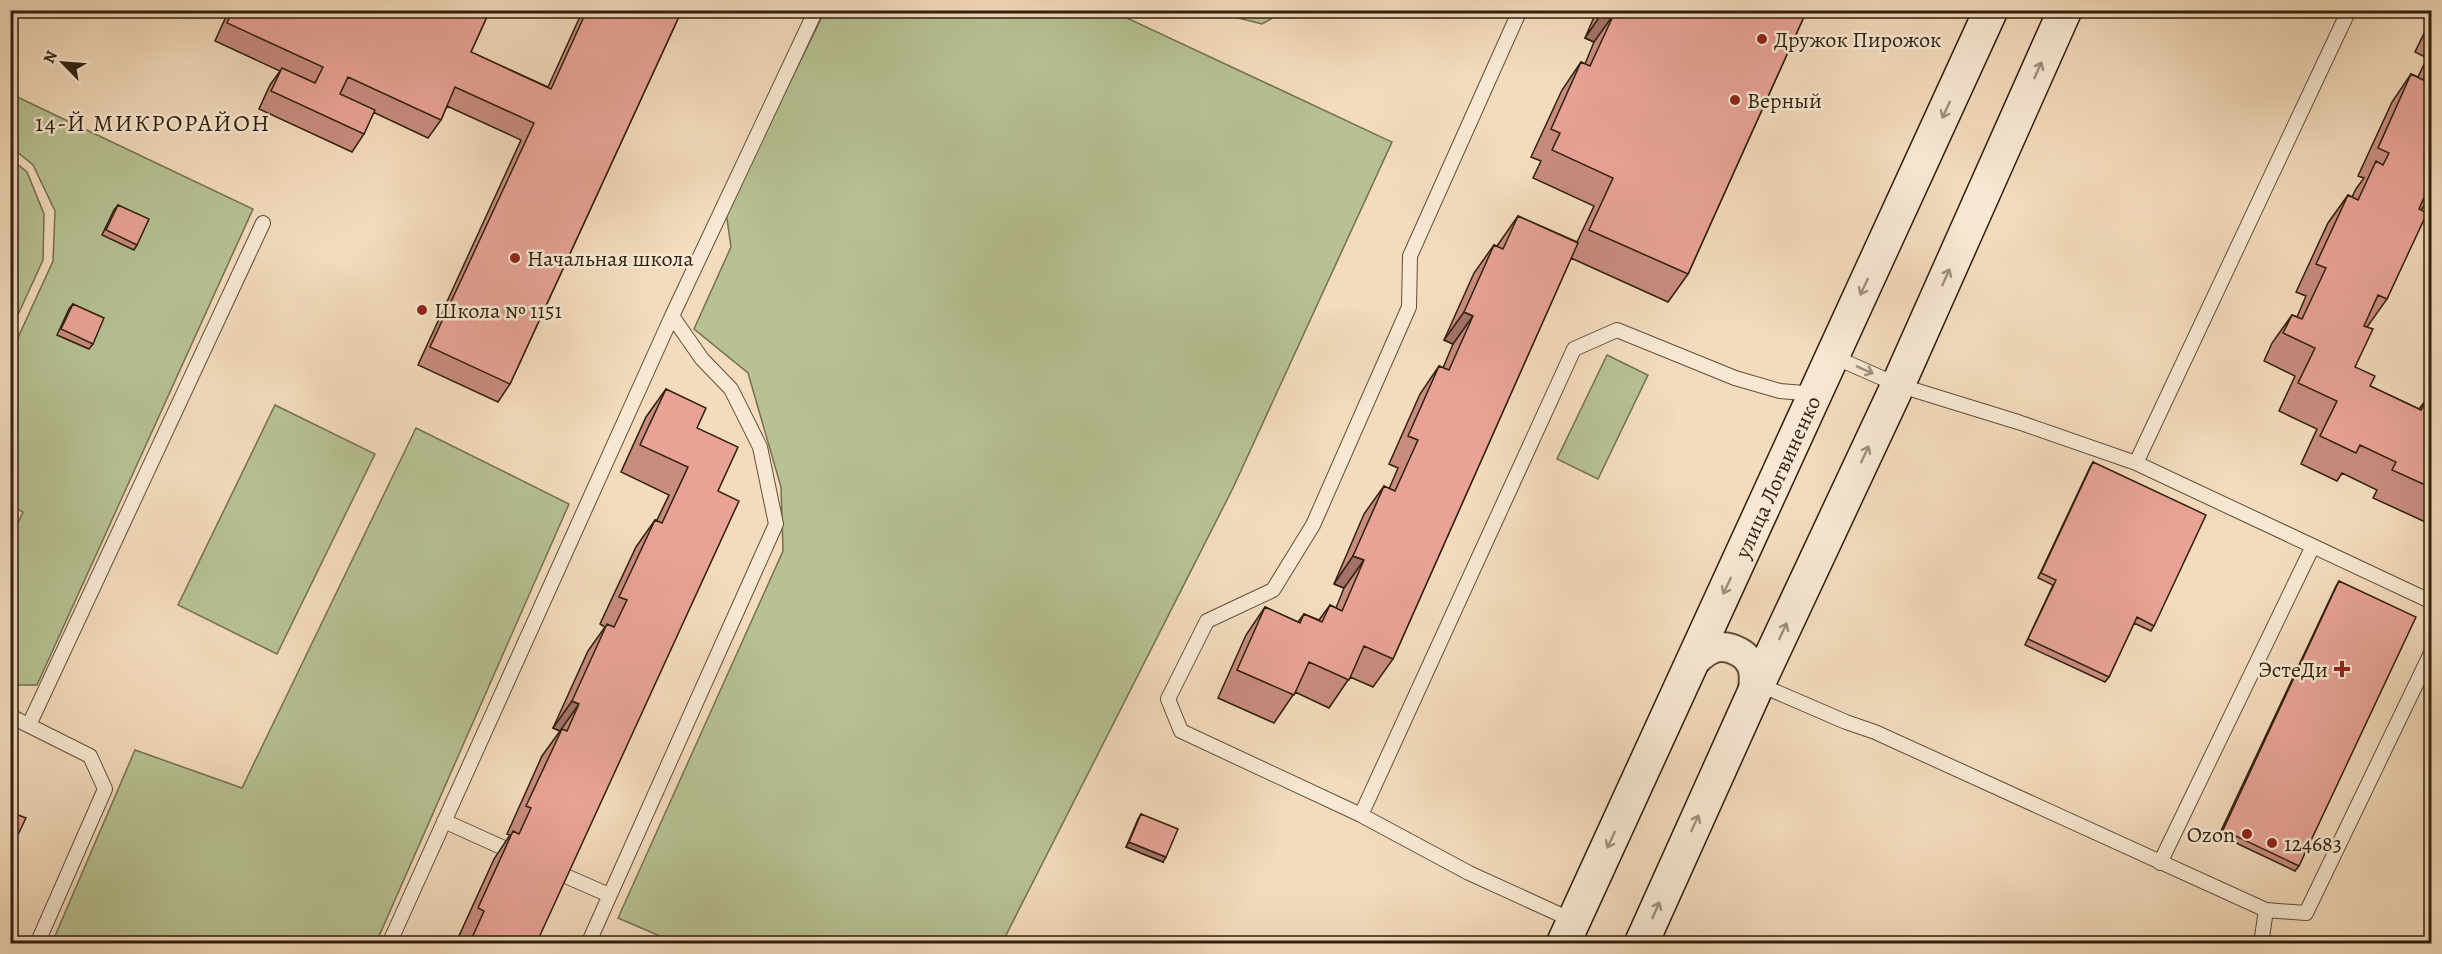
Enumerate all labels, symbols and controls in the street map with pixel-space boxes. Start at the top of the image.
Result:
place label: Дружок Пирожок [1774,25,1941,55]
marker: Дружок Пирожок [1755,32,1769,46]
north arrow [33,33,93,93]
text: N [38,47,63,67]
one-way arrow [2032,62,2044,80]
place label: Верный [1747,86,1822,116]
marker: Верный [1728,93,1742,107]
one-way arrow [1939,101,1951,119]
district label: 14-Й МИКРОРАЙОН [35,107,271,139]
place label: Начальная школа [527,244,694,274]
marker: Начальная школа [508,251,522,265]
one-way arrow [1941,268,1952,287]
one-way arrow [1858,278,1869,296]
place label: Школа № 1151 [434,296,562,326]
marker: Школа № 1151 [415,303,429,317]
one-way arrow [1855,365,1874,376]
street label: улица Логвиненко [1727,391,1828,564]
one-way arrow [1860,446,1872,464]
one-way arrow [1721,576,1732,594]
one-way arrow [1777,623,1789,641]
place label: ЭстеДи [2258,655,2328,685]
marker: ЭстеДи [2333,660,2351,678]
one-way arrow [1690,815,1702,833]
place label: Ozon [2187,820,2235,850]
marker: Ozon [2240,827,2254,841]
place label: 124683 [2284,829,2342,859]
one-way arrow [1604,830,1616,848]
marker: 124683 [2265,836,2279,850]
one-way arrow [1651,901,1662,920]

